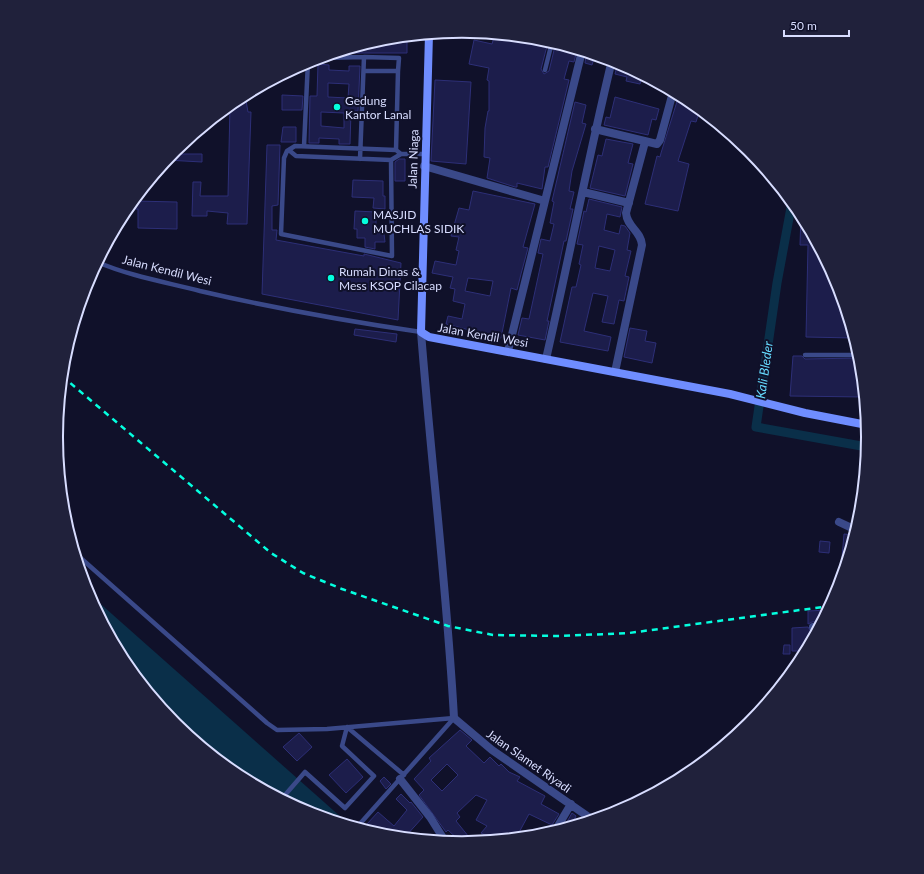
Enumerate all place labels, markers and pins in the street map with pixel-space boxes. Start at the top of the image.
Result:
place label: Gedung Kantor Lanal [345,93,411,122]
marker: Gedung Kantor Lanal [332,102,342,112]
place label: MASJID MUCHLAS SIDIK [373,207,464,236]
marker: MASJID MUCHLAS SIDIK [360,216,370,226]
place label: Rumah Dinas & Mess KSOP Cilacap [339,264,442,293]
marker: Rumah Dinas & Mess KSOP Cilacap [326,273,336,283]

